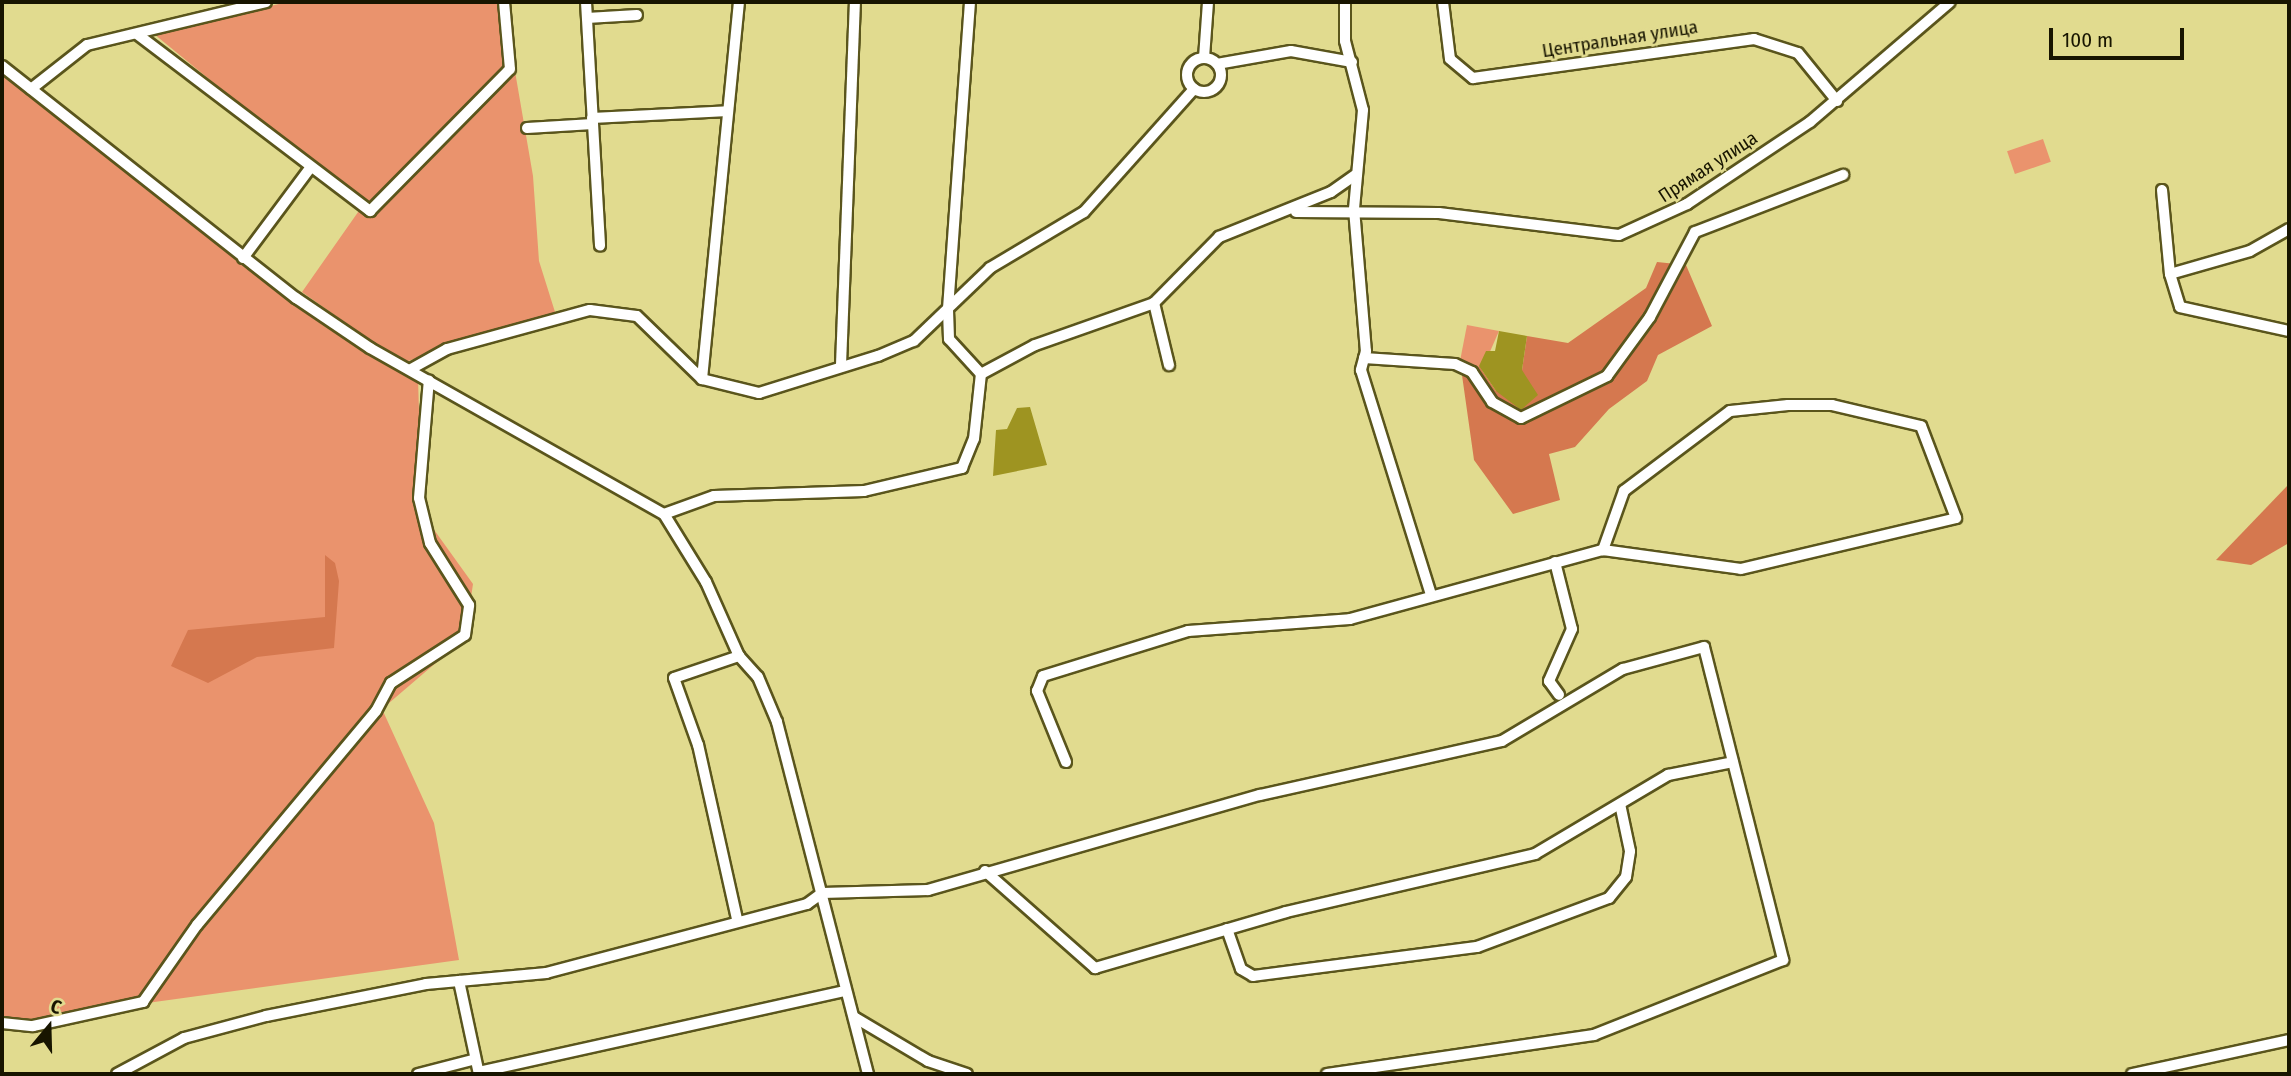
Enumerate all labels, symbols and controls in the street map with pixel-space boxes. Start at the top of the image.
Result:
scale bar [2053,14,2188,58]
street label: Центральная улица [1540,15,1700,63]
text: 100 m [2062,27,2113,53]
street label: Прямая улица [1654,127,1762,207]
north arrow [14,992,84,1062]
text: С [48,994,64,1019]

